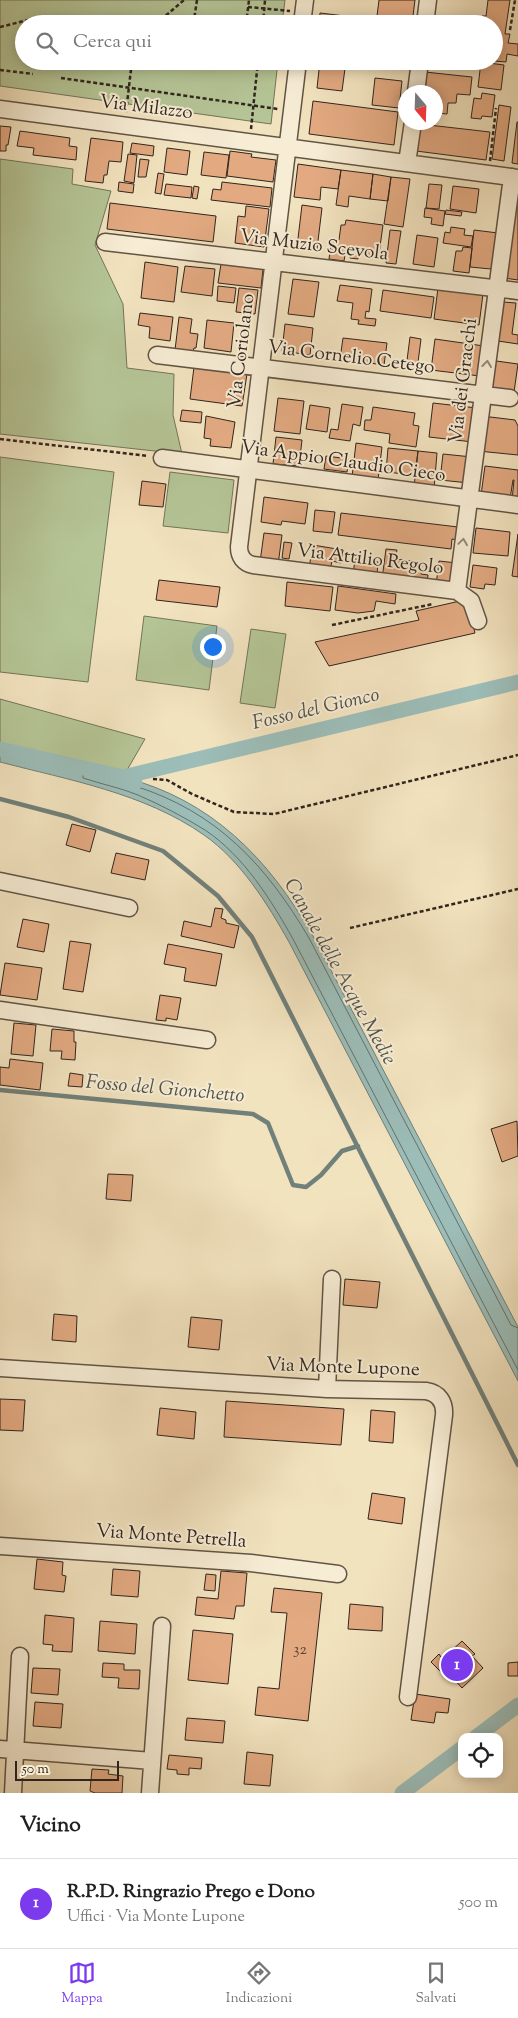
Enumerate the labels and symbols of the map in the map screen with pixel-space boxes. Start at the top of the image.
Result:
north arrow [398,85,443,130]
street label: Via Milazzo [98,89,194,127]
street label: Via Muzio Scevola [238,223,390,269]
street label: Via Coriolano [222,292,262,410]
street label: Via dei Gracchi [443,317,485,445]
street label: Via Cornelio Cetego [266,334,436,382]
one-way arrow [481,359,492,367]
street label: Via Appio Claudio Cieco [239,434,447,490]
street label: Via Attilio Regolo [295,538,445,582]
one-way arrow [458,538,468,547]
your location [200,634,226,660]
water label: Fosso del Gionco [249,681,383,739]
water label: Canale delle Acque Medie [276,873,402,1071]
water label: Fosso del Gionchetto [84,1069,246,1111]
street label: Via Monte Lupone [266,1352,420,1384]
street label: Via Monte Petrella [95,1518,247,1556]
house number: 32 [293,1639,307,1662]
pin: 1 [441,1646,473,1684]
scale bar [15,1758,119,1781]

